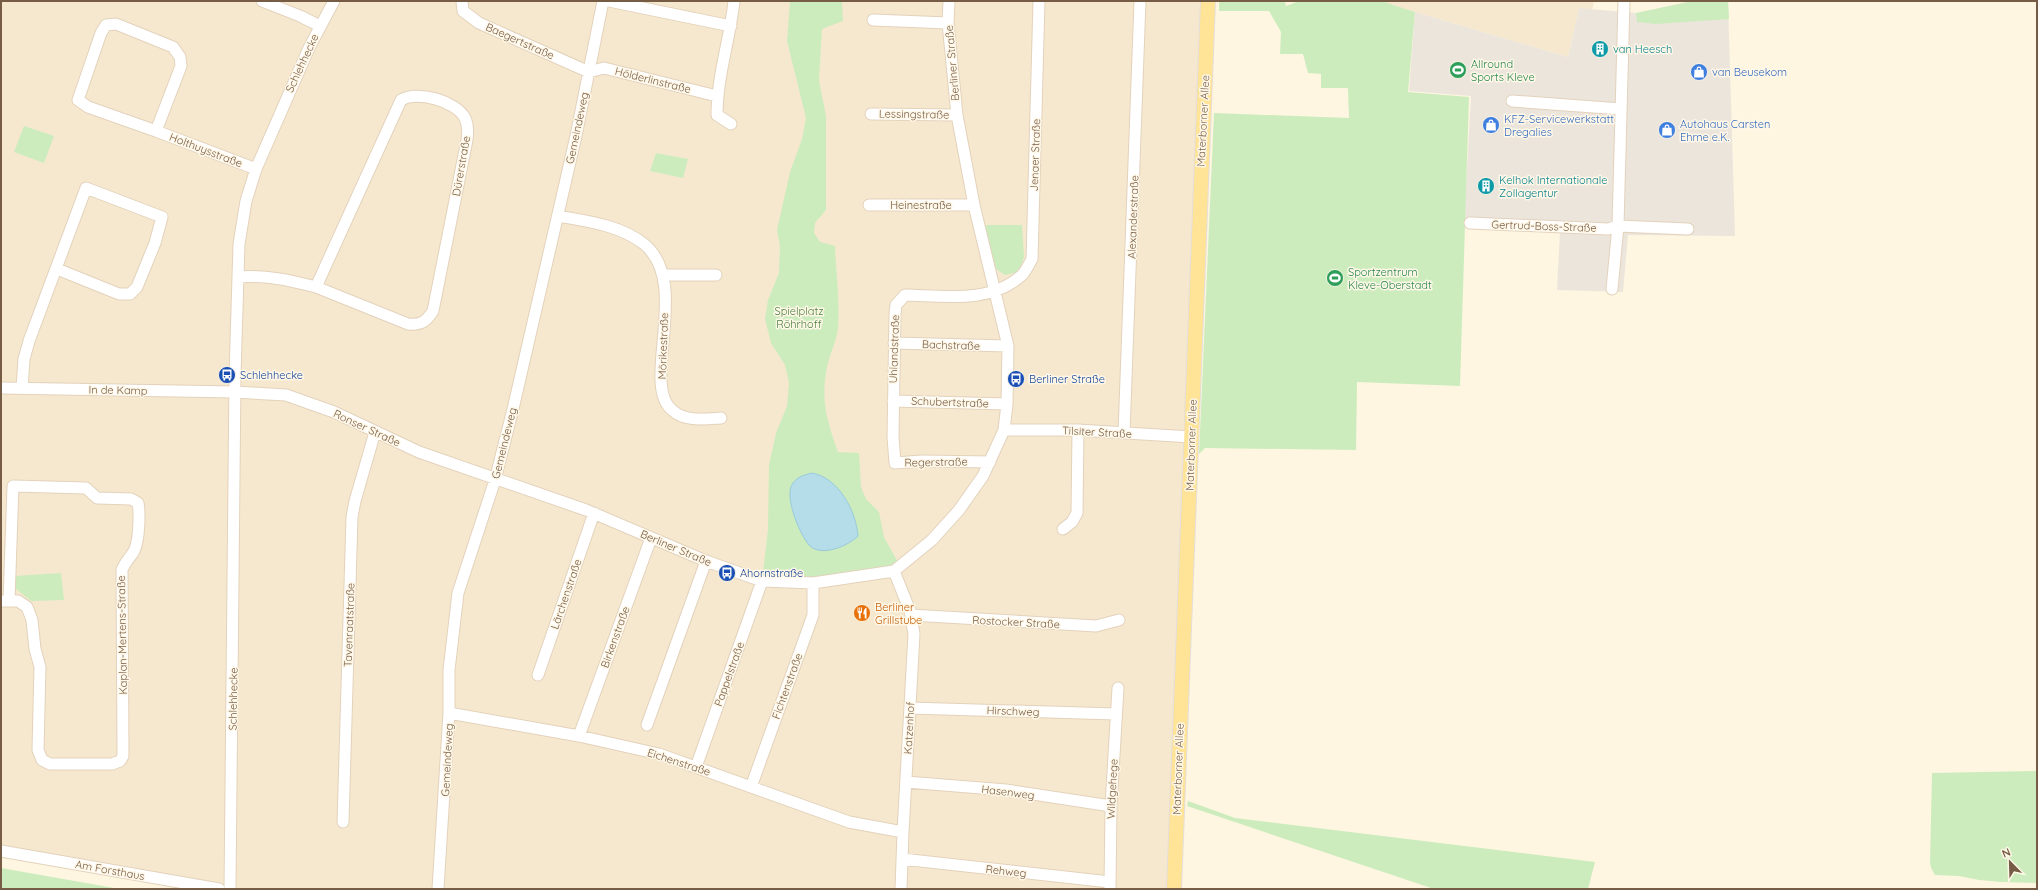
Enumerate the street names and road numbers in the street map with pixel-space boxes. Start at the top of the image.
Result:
street label: Baegertstraße [484,20,556,62]
street label: Berliner Straße [942,25,962,101]
street label: Schlehhecke [282,31,322,95]
street label: Hölderlinstraße [614,64,692,96]
street label: Materborner Allee [1194,75,1212,167]
street label: Gemeindeweg [563,91,591,165]
street label: Lessingstraße [879,106,949,122]
street label: Jenaer Straße [1027,119,1043,191]
street label: Holthuysstraße [167,130,245,170]
street label: Dürerstraße [449,135,473,197]
street label: Alexanderstraße [1125,175,1141,259]
street label: Heinestraße [890,198,952,212]
street label: Gertrud-Boss-Straße [1491,217,1597,235]
street label: Mörikestraße [655,312,671,380]
street label: Uhlandstraße [886,314,902,384]
street label: Bachstraße [922,337,980,353]
street label: In de Kamp [88,382,148,398]
street label: Schubertstraße [911,394,989,410]
street label: Materborner Allee [1182,399,1200,491]
street label: Ronser Straße [331,406,403,450]
street label: Gemeindeweg [488,406,520,480]
street label: Tilsiter Straße [1062,423,1132,441]
street label: Regerstraße [904,454,968,470]
street label: Berliner Straße [638,527,714,569]
street label: Lärchenstraße [547,557,585,631]
street label: Kaplan-Mertens-Straße [114,575,130,695]
street label: Tavenraatstraße [341,583,357,667]
street label: Birkenstraße [597,604,633,670]
street label: Rostocker Straße [972,613,1060,631]
street label: Pappelstraße [711,640,747,708]
street label: Fichtenstraße [769,651,805,721]
street label: Schlehhecke [225,667,241,731]
street label: Katzenhof [901,701,917,755]
street label: Hirschweg [986,703,1040,719]
street label: Gemeindeweg [438,723,456,797]
street label: Materborner Allee [1169,723,1187,815]
street label: Eichenstraße [646,745,712,779]
street label: Wildgehege [1103,759,1121,819]
street label: Hasenweg [981,782,1035,802]
street label: Am Forsthaus [74,857,146,883]
street label: Rehweg [985,862,1027,880]

